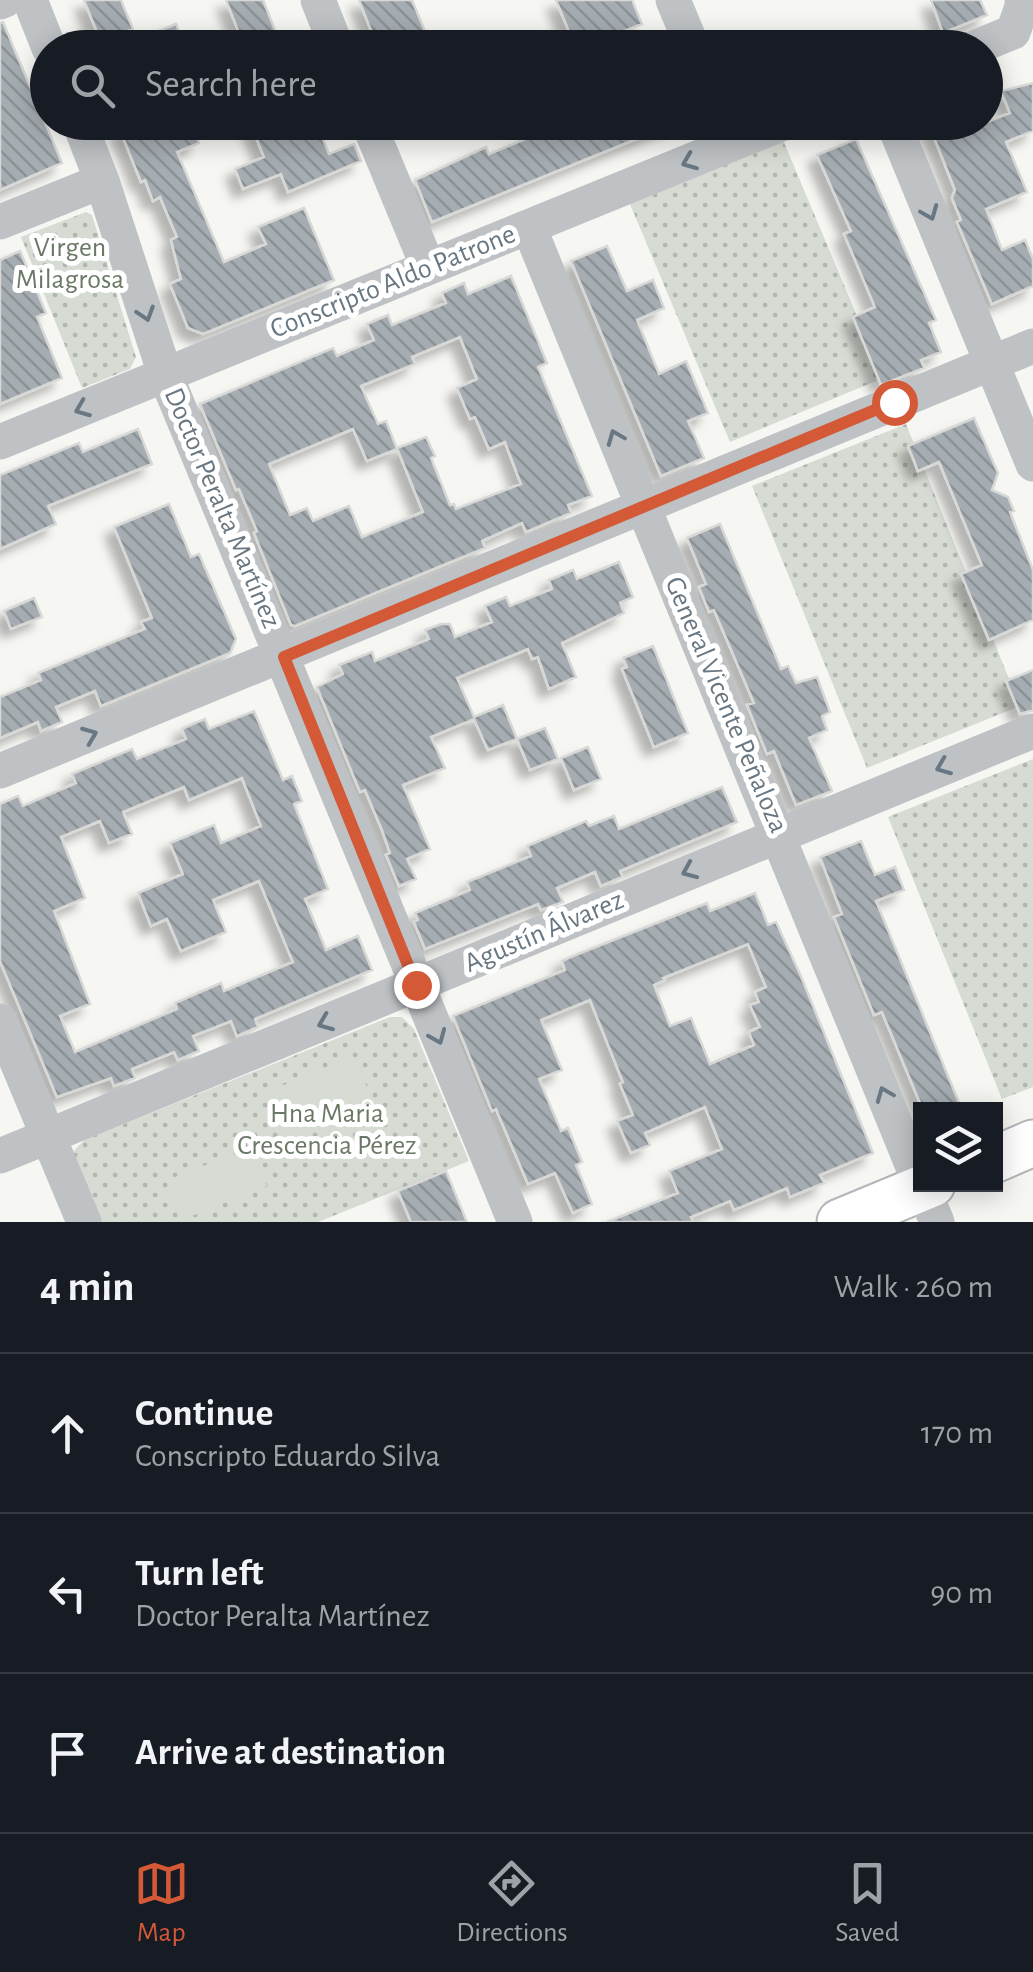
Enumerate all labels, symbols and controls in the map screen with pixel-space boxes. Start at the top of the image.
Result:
search box [30,30,1003,140]
icon: search [65,58,120,113]
text: Search here [145,66,317,104]
one-way arrow [681,151,699,171]
one-way arrow [918,203,938,221]
street label: Conscripto Aldo Patrone [267,220,519,344]
park label: Virgen Milagrosa [16,234,124,294]
one-way arrow [134,304,155,321]
route start [872,380,918,426]
street label: Doctor Peralta Martínez [159,384,285,632]
one-way arrow [74,397,91,417]
one-way arrow [606,429,626,447]
street label: General Vicente Peñaloza [659,573,793,837]
one-way arrow [81,726,98,746]
one-way arrow [935,756,952,776]
one-way arrow [681,859,699,879]
street label: Agustín Álvarez [459,883,628,978]
route end [394,963,440,1009]
one-way arrow [317,1011,335,1031]
one-way arrow [426,1026,446,1044]
one-way arrow [876,1086,896,1104]
park label: Hna Maria Crescencia Pérez [237,1100,417,1160]
map controls [913,1102,1003,1192]
button: layers [913,1102,1003,1192]
text: 4 min [40,1266,135,1308]
text: Walk · 260 m [834,1271,993,1303]
text: Continue [135,1395,273,1433]
icon: ahead [40,1406,95,1461]
text: 170 m [921,1417,993,1449]
text: Conscripto Eduardo Silva [135,1440,440,1472]
text: Turn left [135,1555,263,1593]
icon: left [40,1566,95,1621]
text: 90 m [930,1577,993,1609]
text: Doctor Peralta Martínez [135,1600,430,1632]
icon: arrive [40,1726,95,1781]
text: Arrive at destination [135,1734,446,1772]
tab: Map [134,1856,189,1950]
tab: Directions [456,1856,568,1950]
tab: Saved [835,1856,899,1950]

